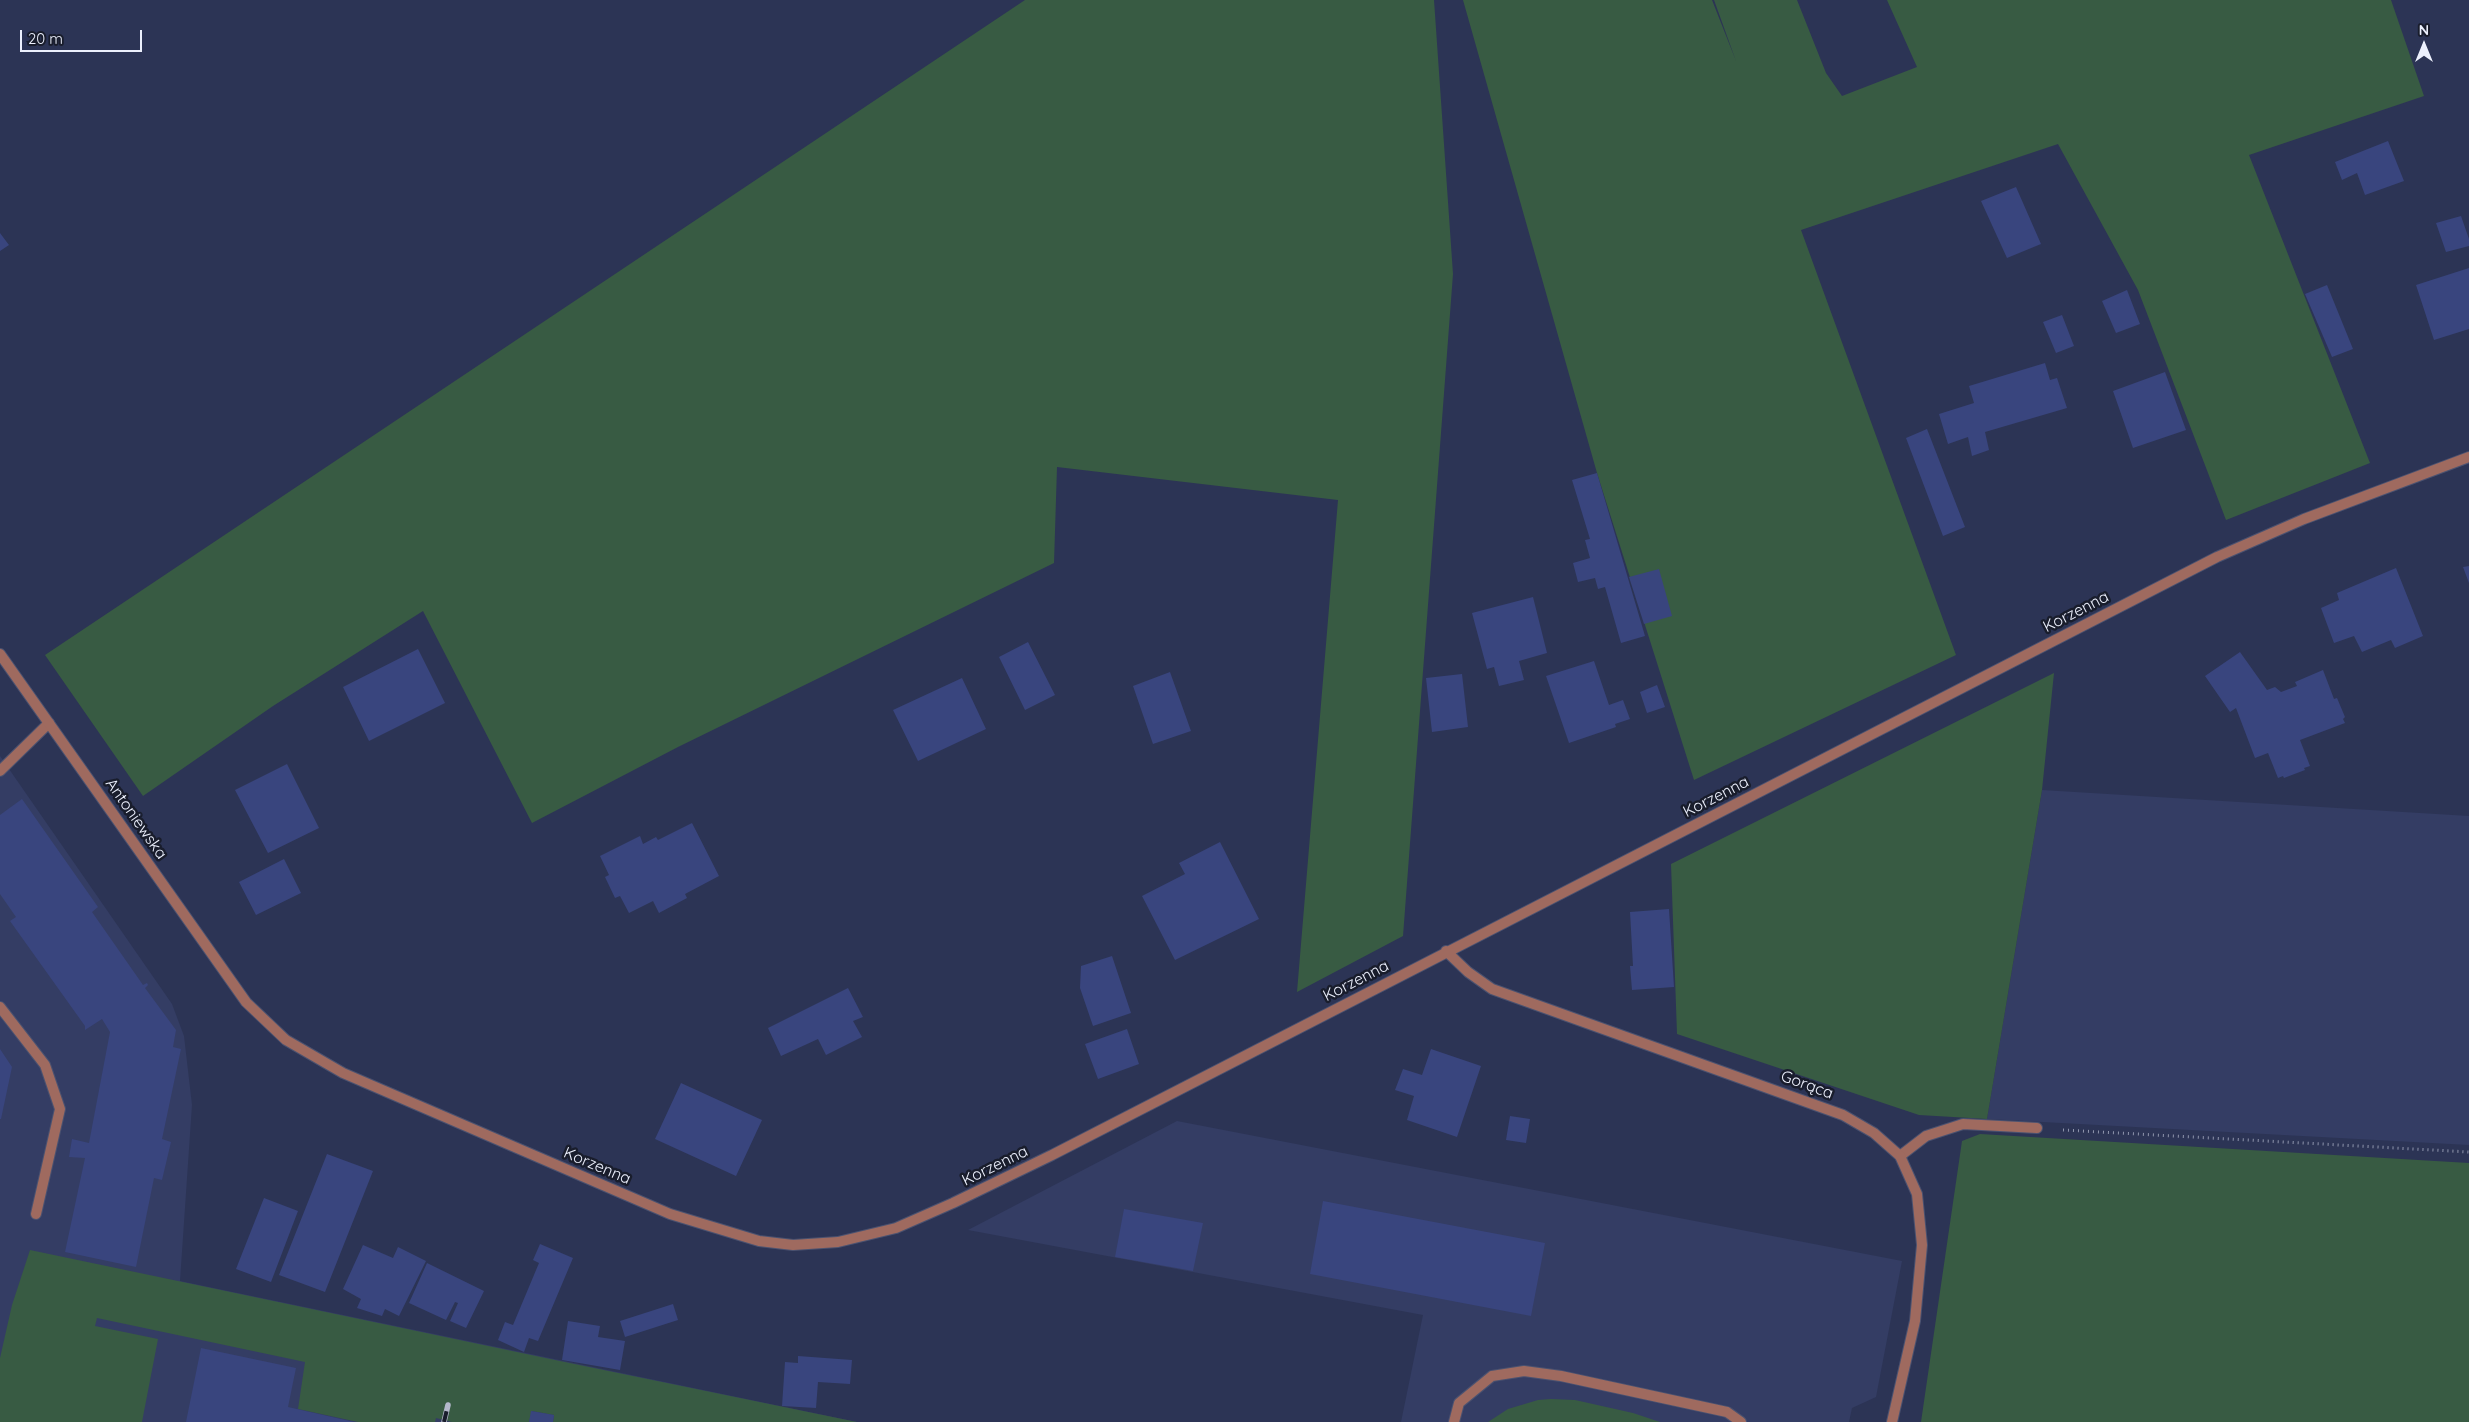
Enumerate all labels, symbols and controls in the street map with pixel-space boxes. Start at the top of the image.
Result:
scale bar [22,20,145,52]
north arrow [2399,20,2449,70]
text: N [2419,21,2429,39]
text: 20 m [28,29,63,48]
street label: Korzenna [2040,587,2112,637]
street label: Korzenna [1680,772,1752,822]
street label: Antoniewska [101,775,171,863]
street label: Korzenna [1320,956,1392,1006]
street label: Gorąca [1778,1067,1836,1103]
street label: Korzenna [959,1142,1031,1190]
street label: Korzenna [561,1143,633,1189]

